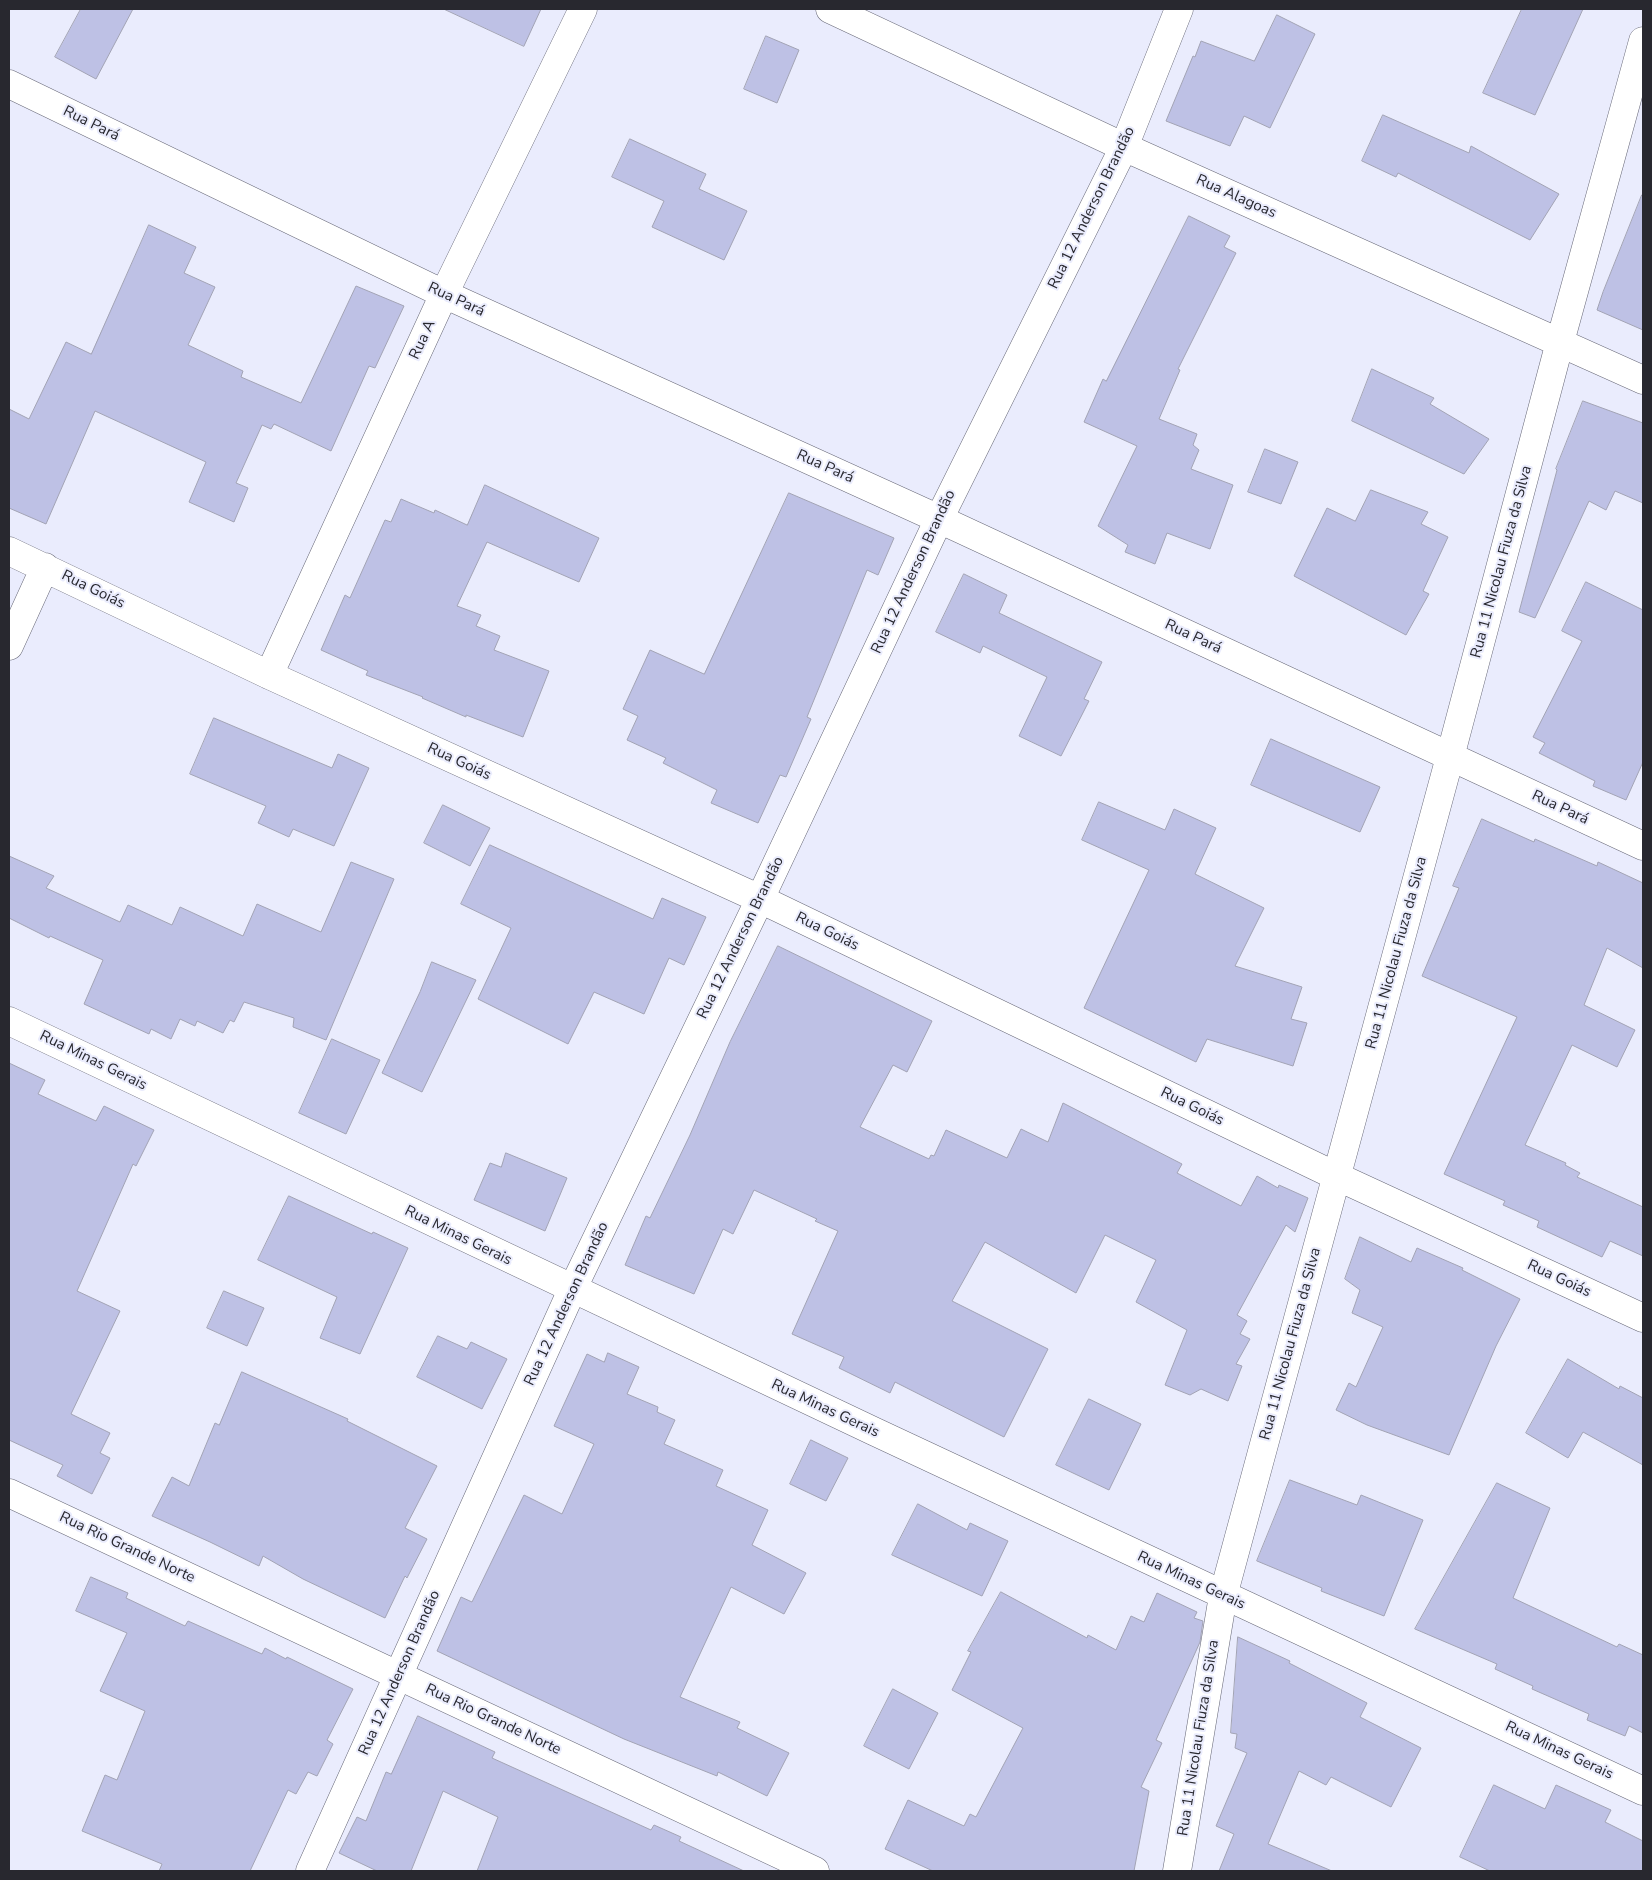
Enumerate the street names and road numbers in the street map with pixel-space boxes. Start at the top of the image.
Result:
street label: Rua Pará [60,103,122,145]
street label: Rua 12 Anderson Brandão [1045,124,1139,292]
street label: Rua Alagoas [1193,171,1279,223]
street label: Rua Pará [425,279,487,321]
street label: Rua A [406,318,440,362]
street label: Rua Pará [794,446,856,488]
street label: Rua 11 Nicolau Fiuza da Silva [1468,464,1536,660]
street label: Rua 12 Anderson Brandão [868,487,960,657]
street label: Rua Goiás [58,567,128,613]
street label: Rua Pará [1162,616,1224,658]
street label: Rua Goiás [424,739,494,785]
street label: Rua Pará [1529,787,1591,829]
street label: Rua 12 Anderson Brandão [694,854,788,1022]
street label: Rua 11 Nicolau Fiuza da Silva [1363,855,1431,1051]
street label: Rua Goiás [792,909,862,955]
street label: Rua Minas Gerais [37,1027,149,1095]
street label: Rua Goiás [1157,1084,1227,1130]
street label: Rua Minas Gerais [402,1202,514,1270]
street label: Rua 12 Anderson Brandão [521,1219,613,1389]
street label: Rua 11 Nicolau Fiuza da Silva [1257,1246,1325,1442]
street label: Rua Goiás [1524,1256,1594,1302]
street label: Rua Minas Gerais [768,1376,882,1442]
street label: Rua Rio Grande Norte [56,1509,198,1587]
street label: Rua Minas Gerais [1134,1548,1248,1614]
street label: Rua 12 Anderson Brandão [355,1588,445,1758]
street label: Rua 11 Nicolau Fiuza da Silva [1175,1639,1223,1837]
street label: Rua Rio Grande Norte [422,1681,564,1759]
street label: Rua Minas Gerais [1502,1718,1616,1784]

